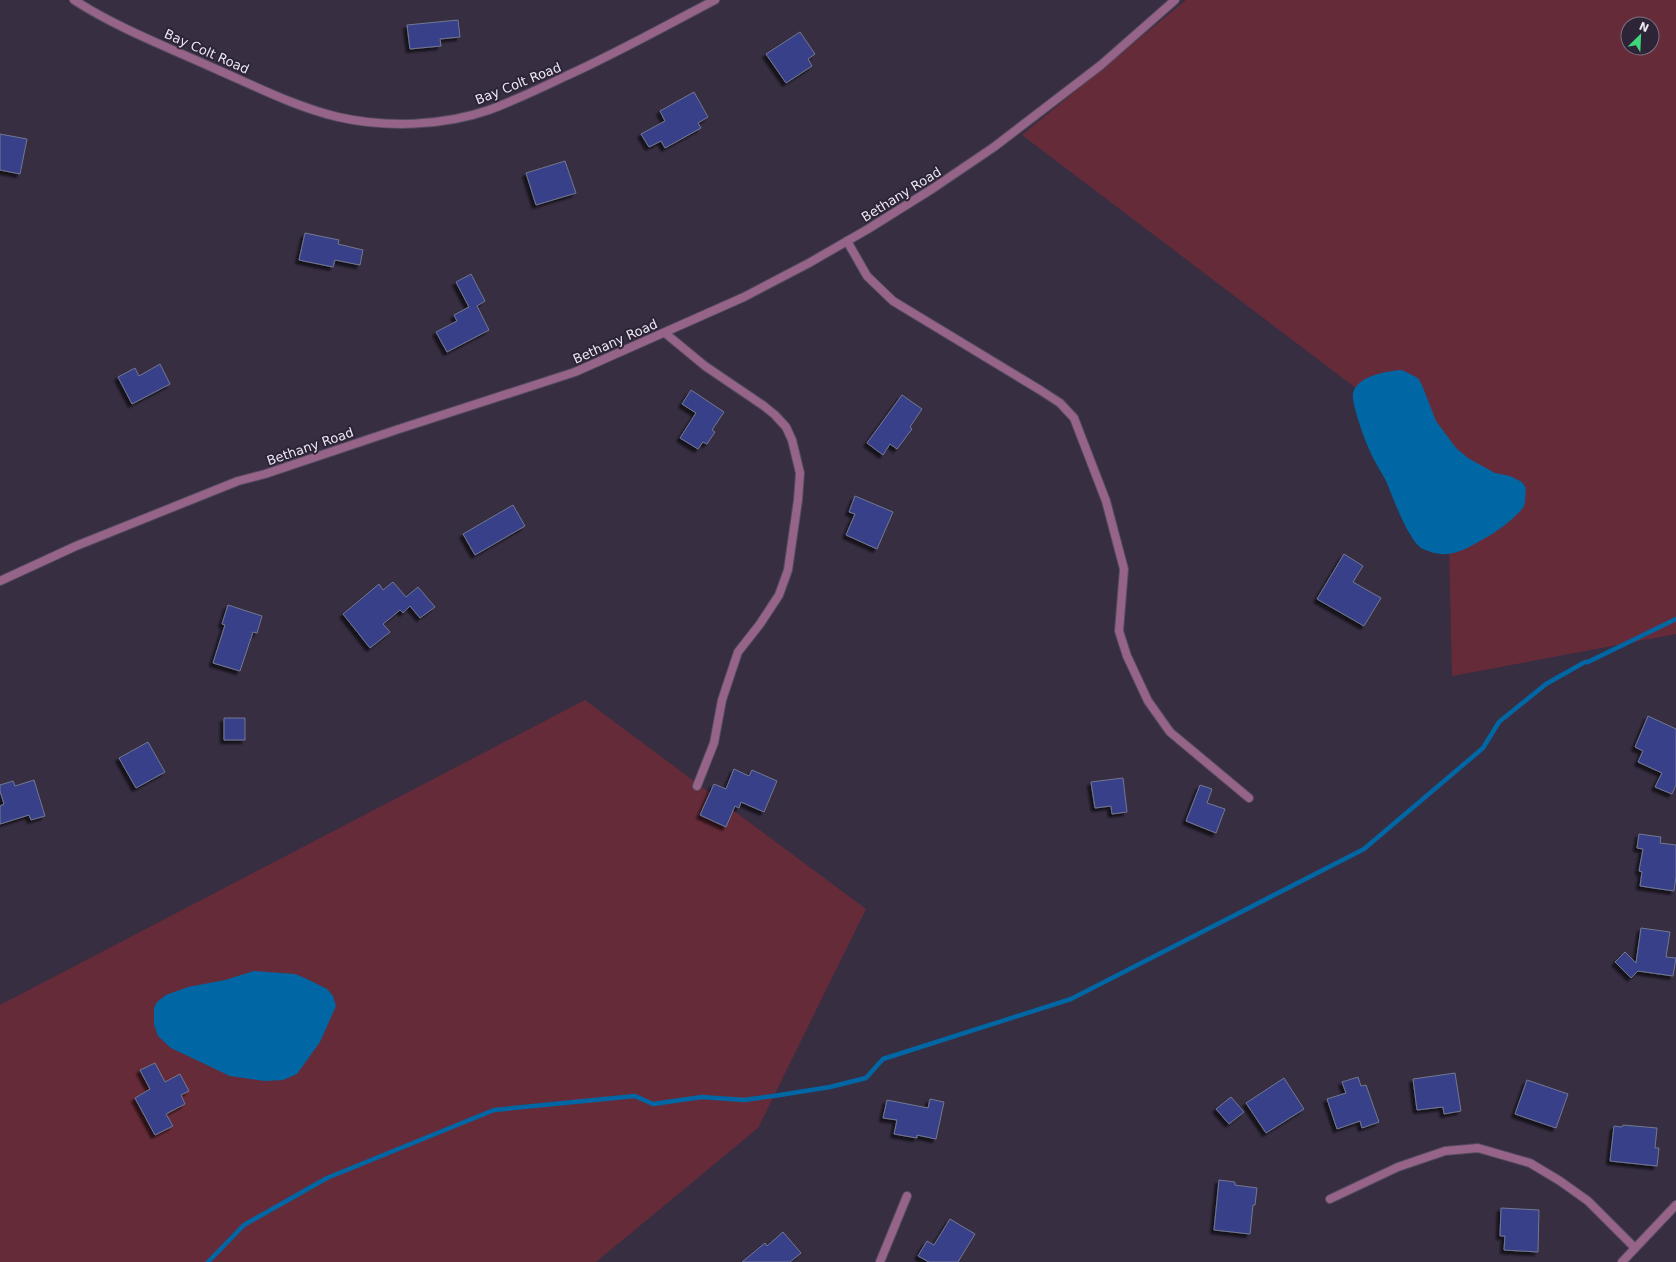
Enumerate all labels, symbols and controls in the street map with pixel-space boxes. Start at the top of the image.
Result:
north arrow [1620,16,1660,56]
text: N [1637,20,1651,35]
street label: Bay Colt Road [162,26,252,77]
street label: Bay Colt Road [473,59,563,108]
street label: Bethany Road [859,164,944,225]
street label: Bethany Road [571,316,660,367]
street label: Bethany Road [265,425,356,468]

